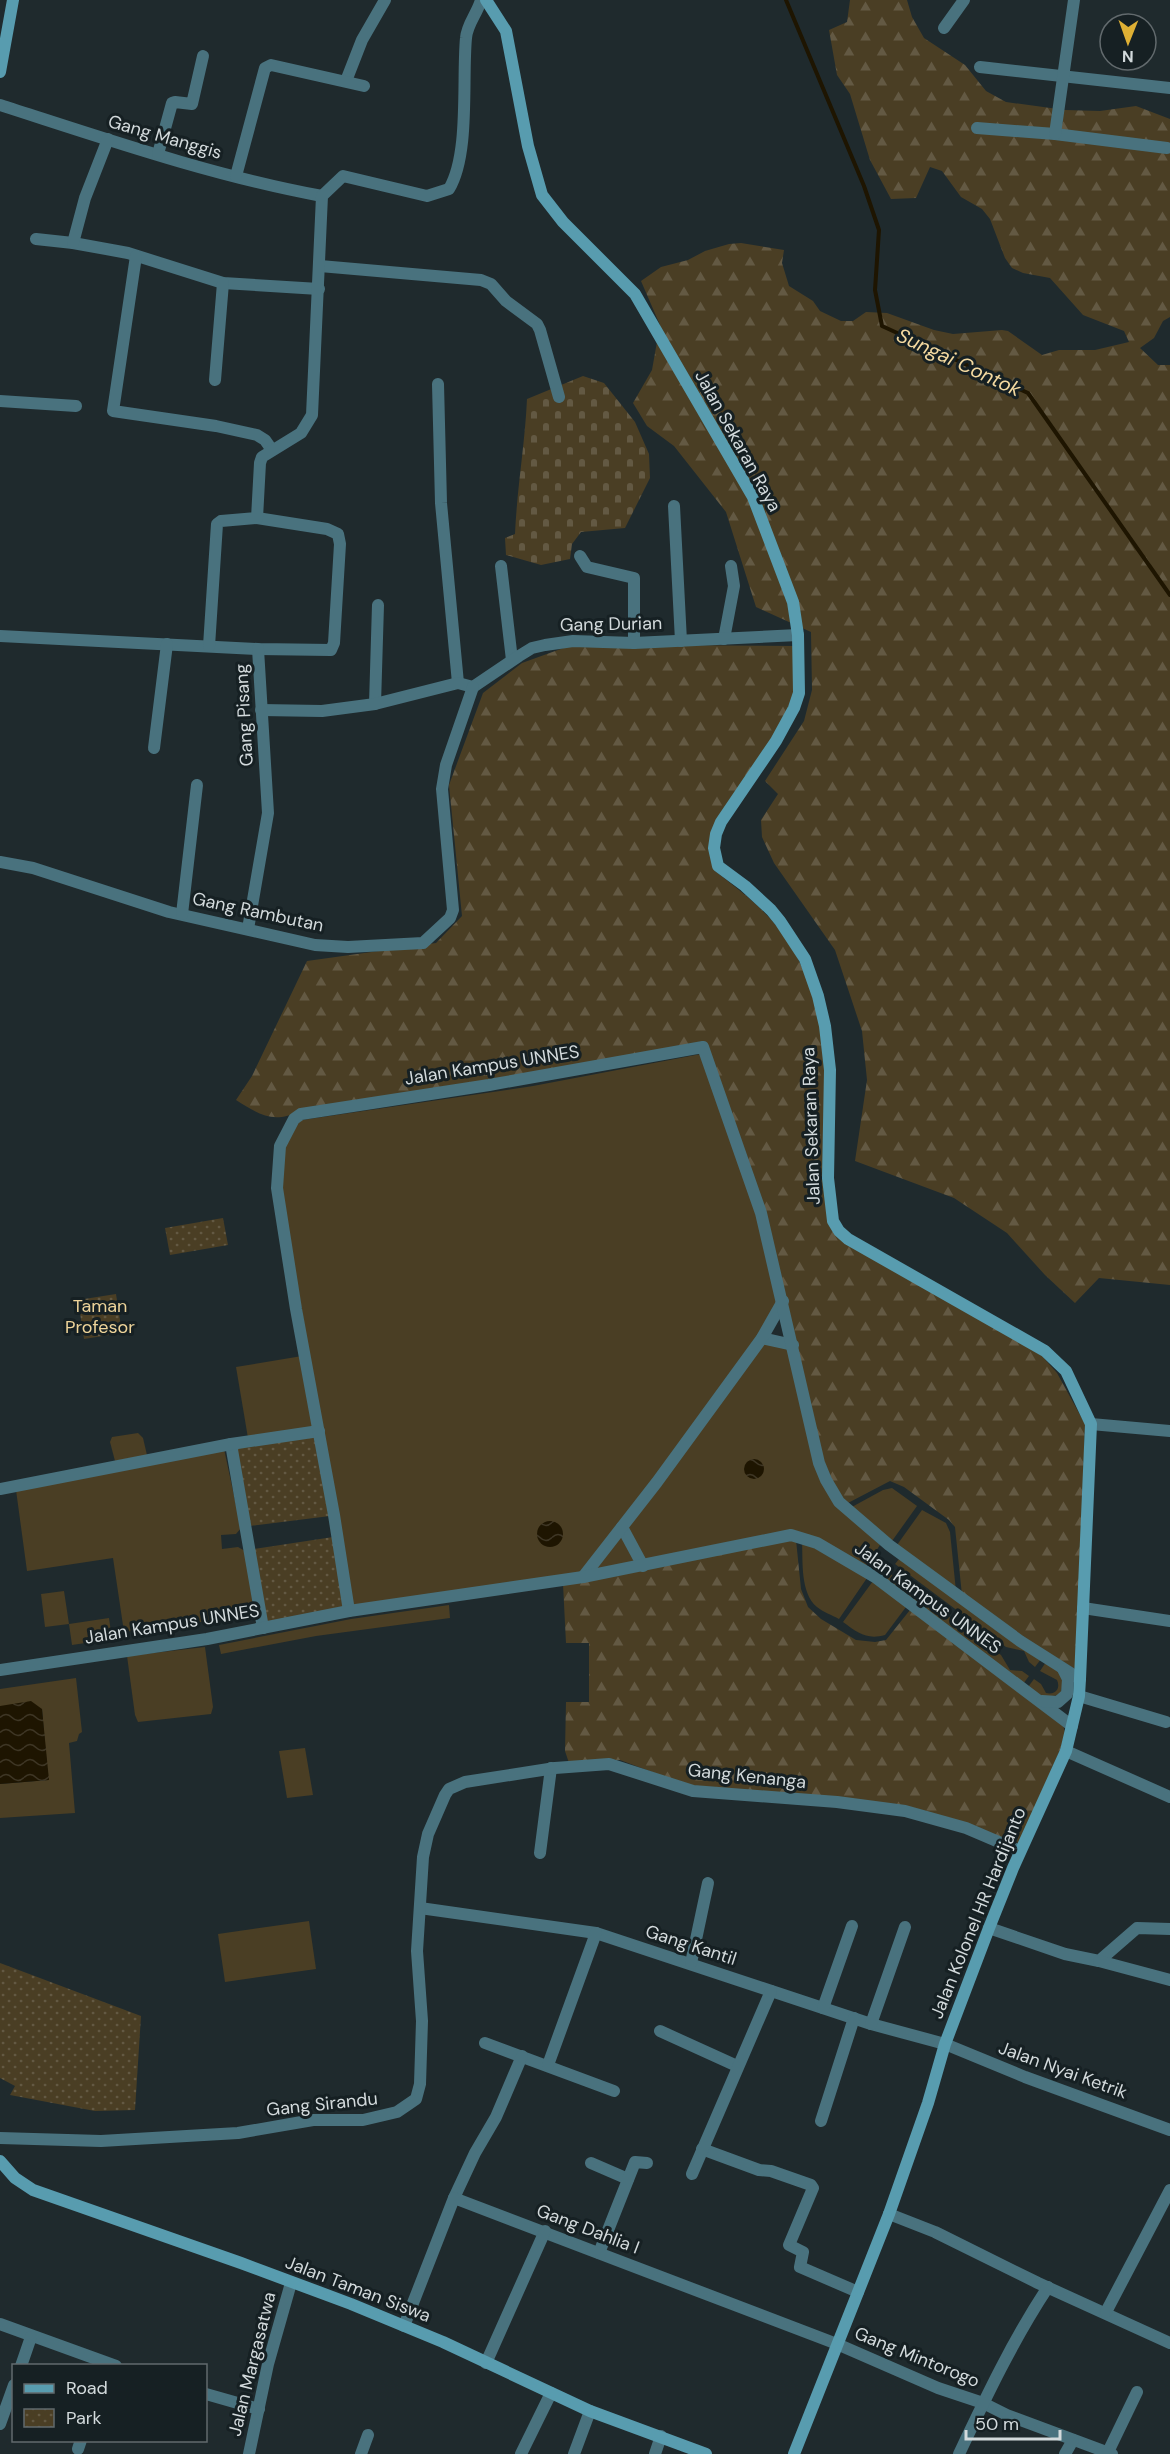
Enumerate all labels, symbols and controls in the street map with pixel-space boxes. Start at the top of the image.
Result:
north arrow [1098,12,1158,72]
text: N [1122,46,1134,67]
street label: Gang Manggis [105,109,225,165]
water label: Sungai Contok [893,322,1026,403]
street label: Jalan Sekaran Raya [689,366,787,516]
street label: Gang Durian [560,611,662,637]
street label: Gang Pisang [229,663,259,767]
street label: Gang Rambutan [190,886,326,938]
street label: Jalan Kampus UNNES [403,1039,581,1091]
street label: Jalan Sekaran Raya [796,1047,826,1205]
park label: Taman Profesor [65,1294,135,1339]
street label: Jalan Kampus UNNES [850,1536,1006,1660]
street label: Jalan Kampus UNNES [83,1598,261,1650]
street label: Gang Kenanga [687,1758,807,1794]
street label: Jalan Kolonel HR Hardijanto [925,1804,1031,2022]
street label: Gang Kantil [642,1919,740,1971]
street label: Jalan Nyai Ketrik [995,2036,1131,2104]
street label: Gang Sirandu [265,2086,379,2122]
street label: Gang Dahlia I [533,2198,643,2260]
street label: Jalan Taman Siswa [282,2250,434,2328]
street label: Jalan Margasatwa [222,2289,282,2439]
street label: Gang Mintorogo [851,2321,983,2393]
legend [12,2364,207,2442]
text: Road [66,2376,108,2400]
scale bar [966,2403,1060,2441]
text: Park [66,2406,102,2430]
text: 50 m [975,2412,1019,2436]

